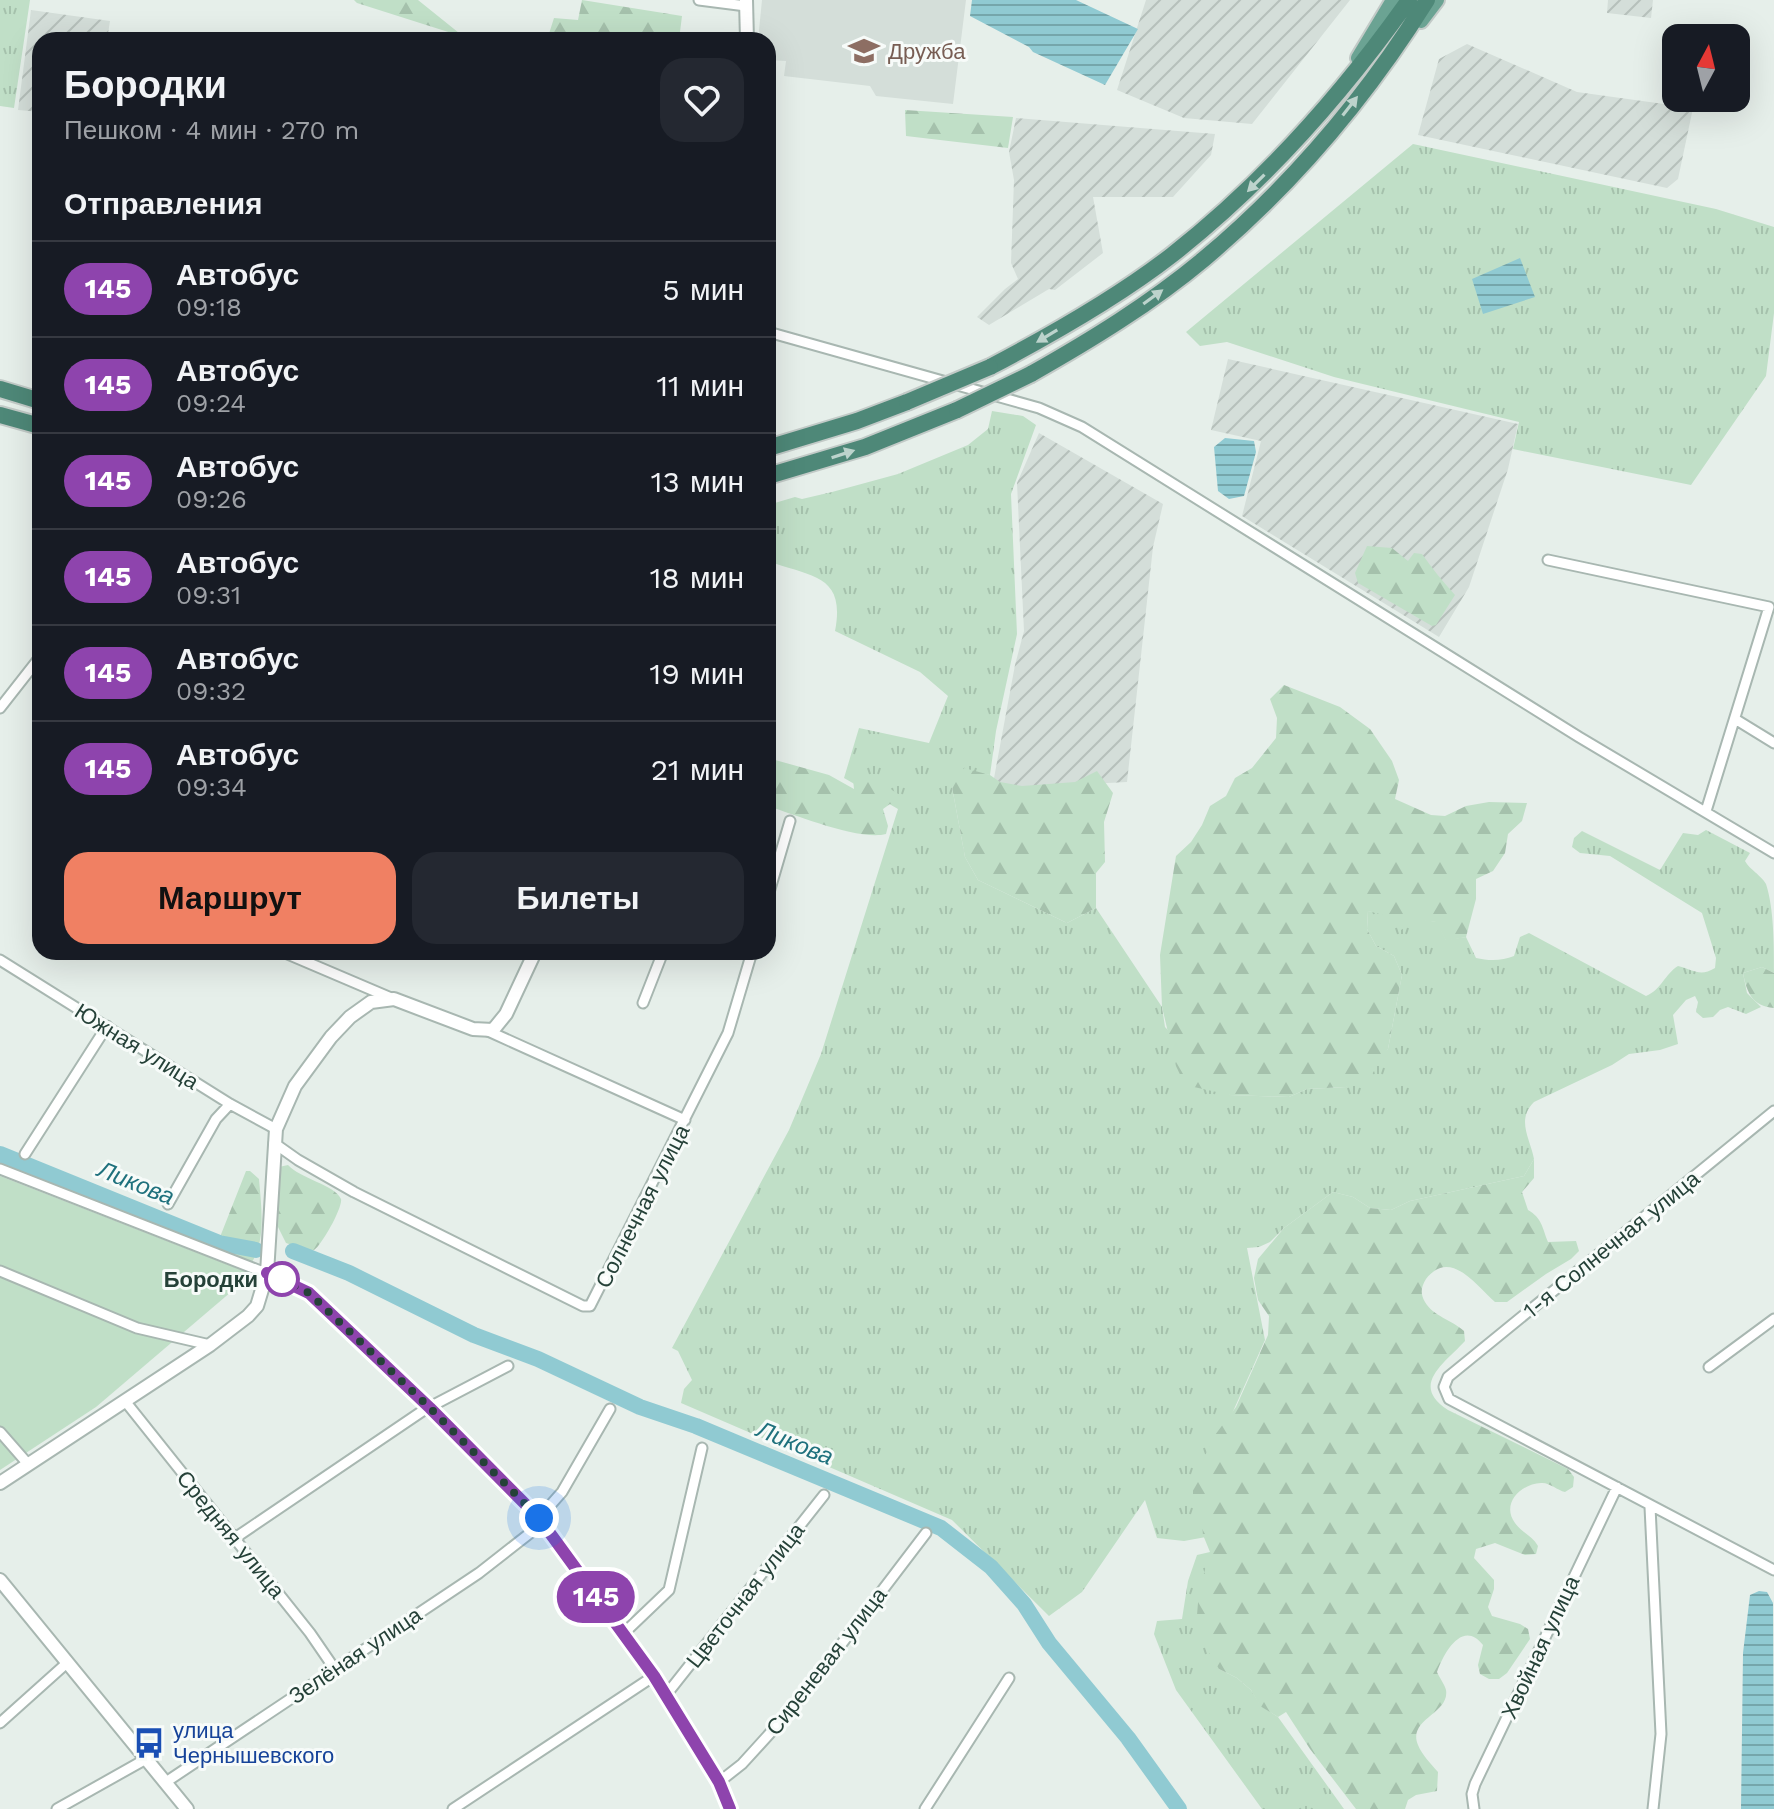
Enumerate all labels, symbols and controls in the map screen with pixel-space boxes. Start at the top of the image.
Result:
north arrow [1662,24,1750,112]
map controls [1662,24,1750,112]
school or university icon: Дружба [847,34,881,68]
place label: Дружба [888,39,966,64]
button: heart [660,58,744,142]
text: Бородки [64,63,227,107]
one-way arrow [1342,96,1358,116]
text: Пешком · 4 мин · 270 m [64,115,359,145]
one-way arrow [1247,173,1265,192]
text: Отправления [64,186,263,221]
text: Автобус [176,257,299,292]
text: 145 [85,272,131,305]
text: 5 мин [662,272,744,307]
one-way arrow [1142,289,1164,305]
text: 09:18 [176,292,242,322]
one-way arrow [1036,329,1058,343]
text: Автобус [176,353,299,388]
text: 145 [85,368,131,401]
text: 11 мин [656,368,744,403]
text: 09:24 [176,388,246,418]
one-way arrow [831,447,855,459]
text: Автобус [176,449,299,484]
text: 145 [85,464,131,497]
text: 13 мин [651,464,744,499]
text: 09:26 [176,484,247,514]
text: Автобус [176,545,299,580]
text: 145 [85,560,131,593]
text: 18 мин [650,560,744,595]
text: 09:31 [176,580,241,610]
text: Автобус [176,641,299,676]
text: 145 [85,656,131,689]
text: 19 мин [650,656,744,691]
text: 09:32 [176,676,246,706]
text: Автобус [176,737,299,772]
text: 145 [85,752,131,785]
text: 21 мин [651,752,744,787]
text: 09:34 [176,772,247,802]
button: Маршрут [64,852,396,944]
button: Билеты [412,852,744,944]
street label: Южная улица [70,998,204,1095]
street label: Солнечная улица [590,1120,695,1292]
water label: Ликова [92,1154,178,1211]
street label: 1-я Солнечная улица [1518,1165,1705,1323]
marker: Бородки [265,1262,299,1296]
place label: Бородки [164,1267,258,1292]
water label: Ликова [751,1414,837,1471]
street label: Средняя улица [172,1466,290,1604]
your location [519,1498,559,1538]
street label: Цветочная улица [681,1517,810,1673]
line badge: 145 [550,1571,642,1623]
street label: Хвойная улица [1496,1571,1585,1723]
text: 145 [573,1580,619,1613]
street label: Сиреневая улица [761,1582,892,1740]
street label: Зелёная улица [284,1602,427,1709]
place label: улица Чернышевского [173,1718,334,1768]
bus stop icon: улица Чернышевского [132,1726,166,1760]

